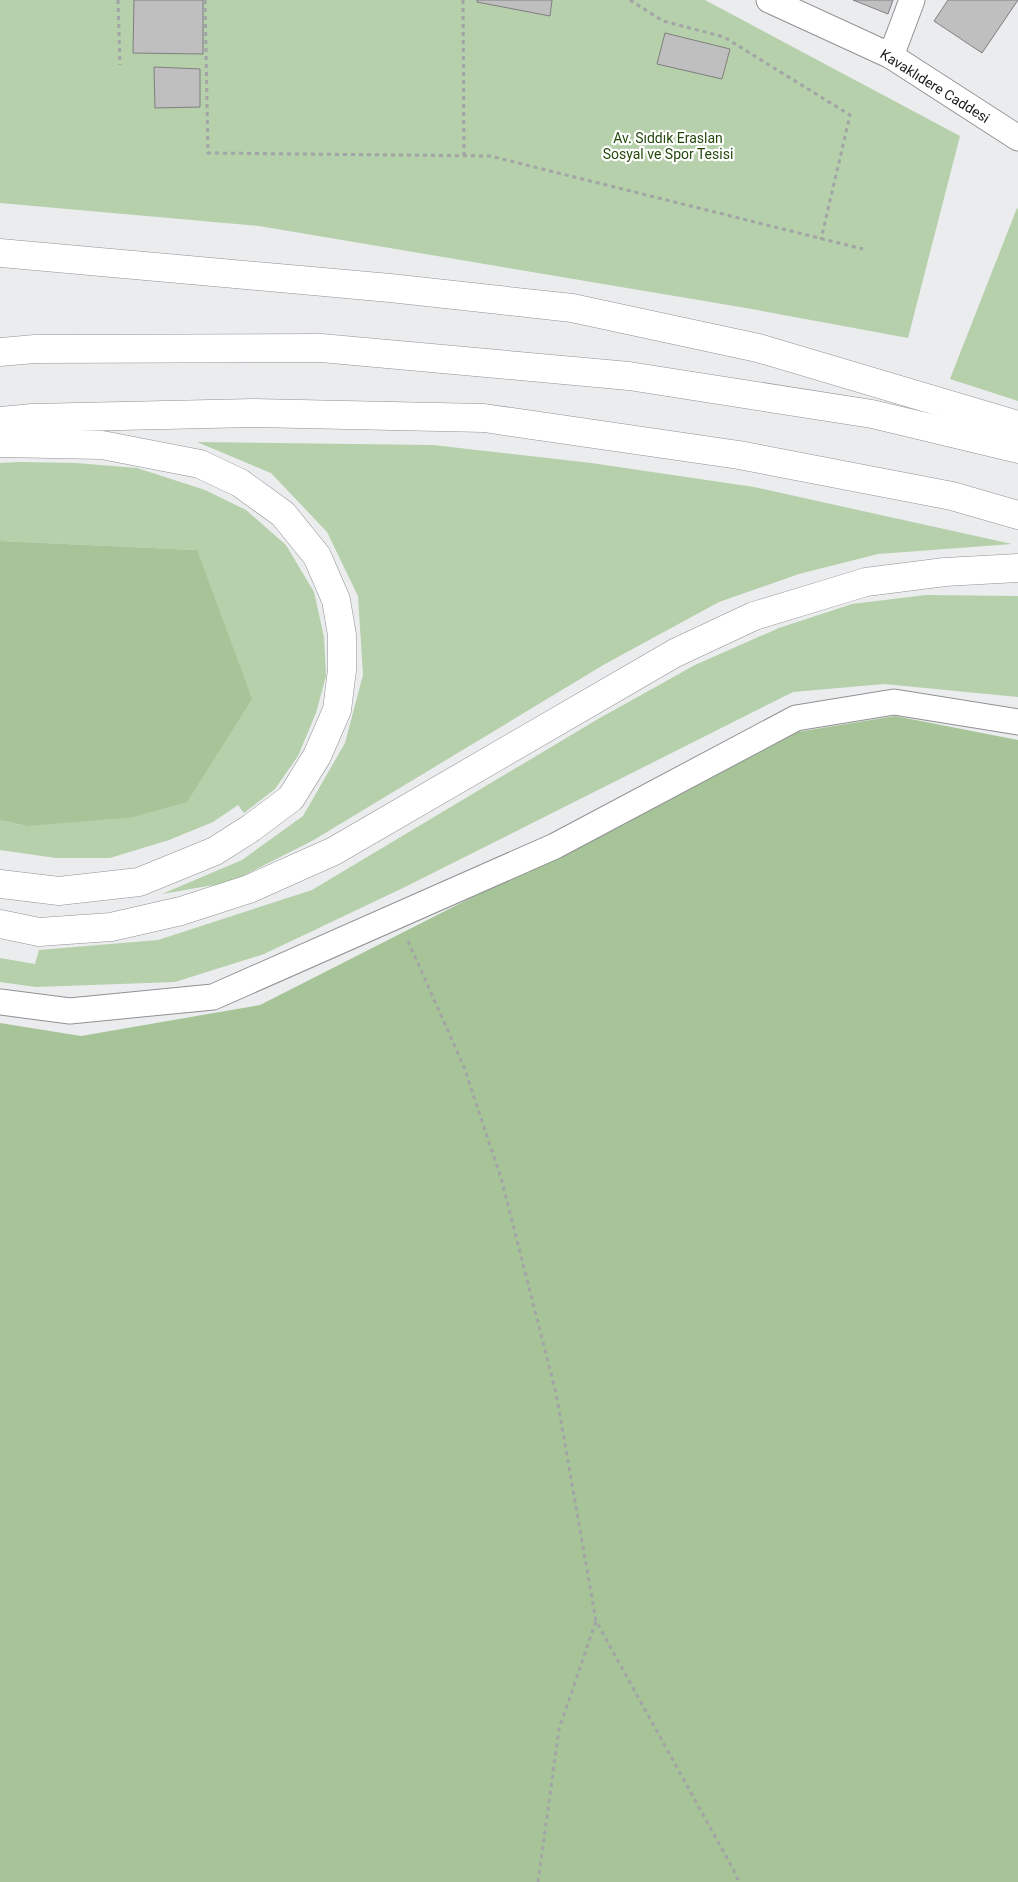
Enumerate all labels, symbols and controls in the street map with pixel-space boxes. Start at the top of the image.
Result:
street label: Kavaklıdere Caddesi [877,46,993,126]
park label: Av. Sıddık Eraslan Sosyal ve Spor Tesisi [603,130,733,162]

